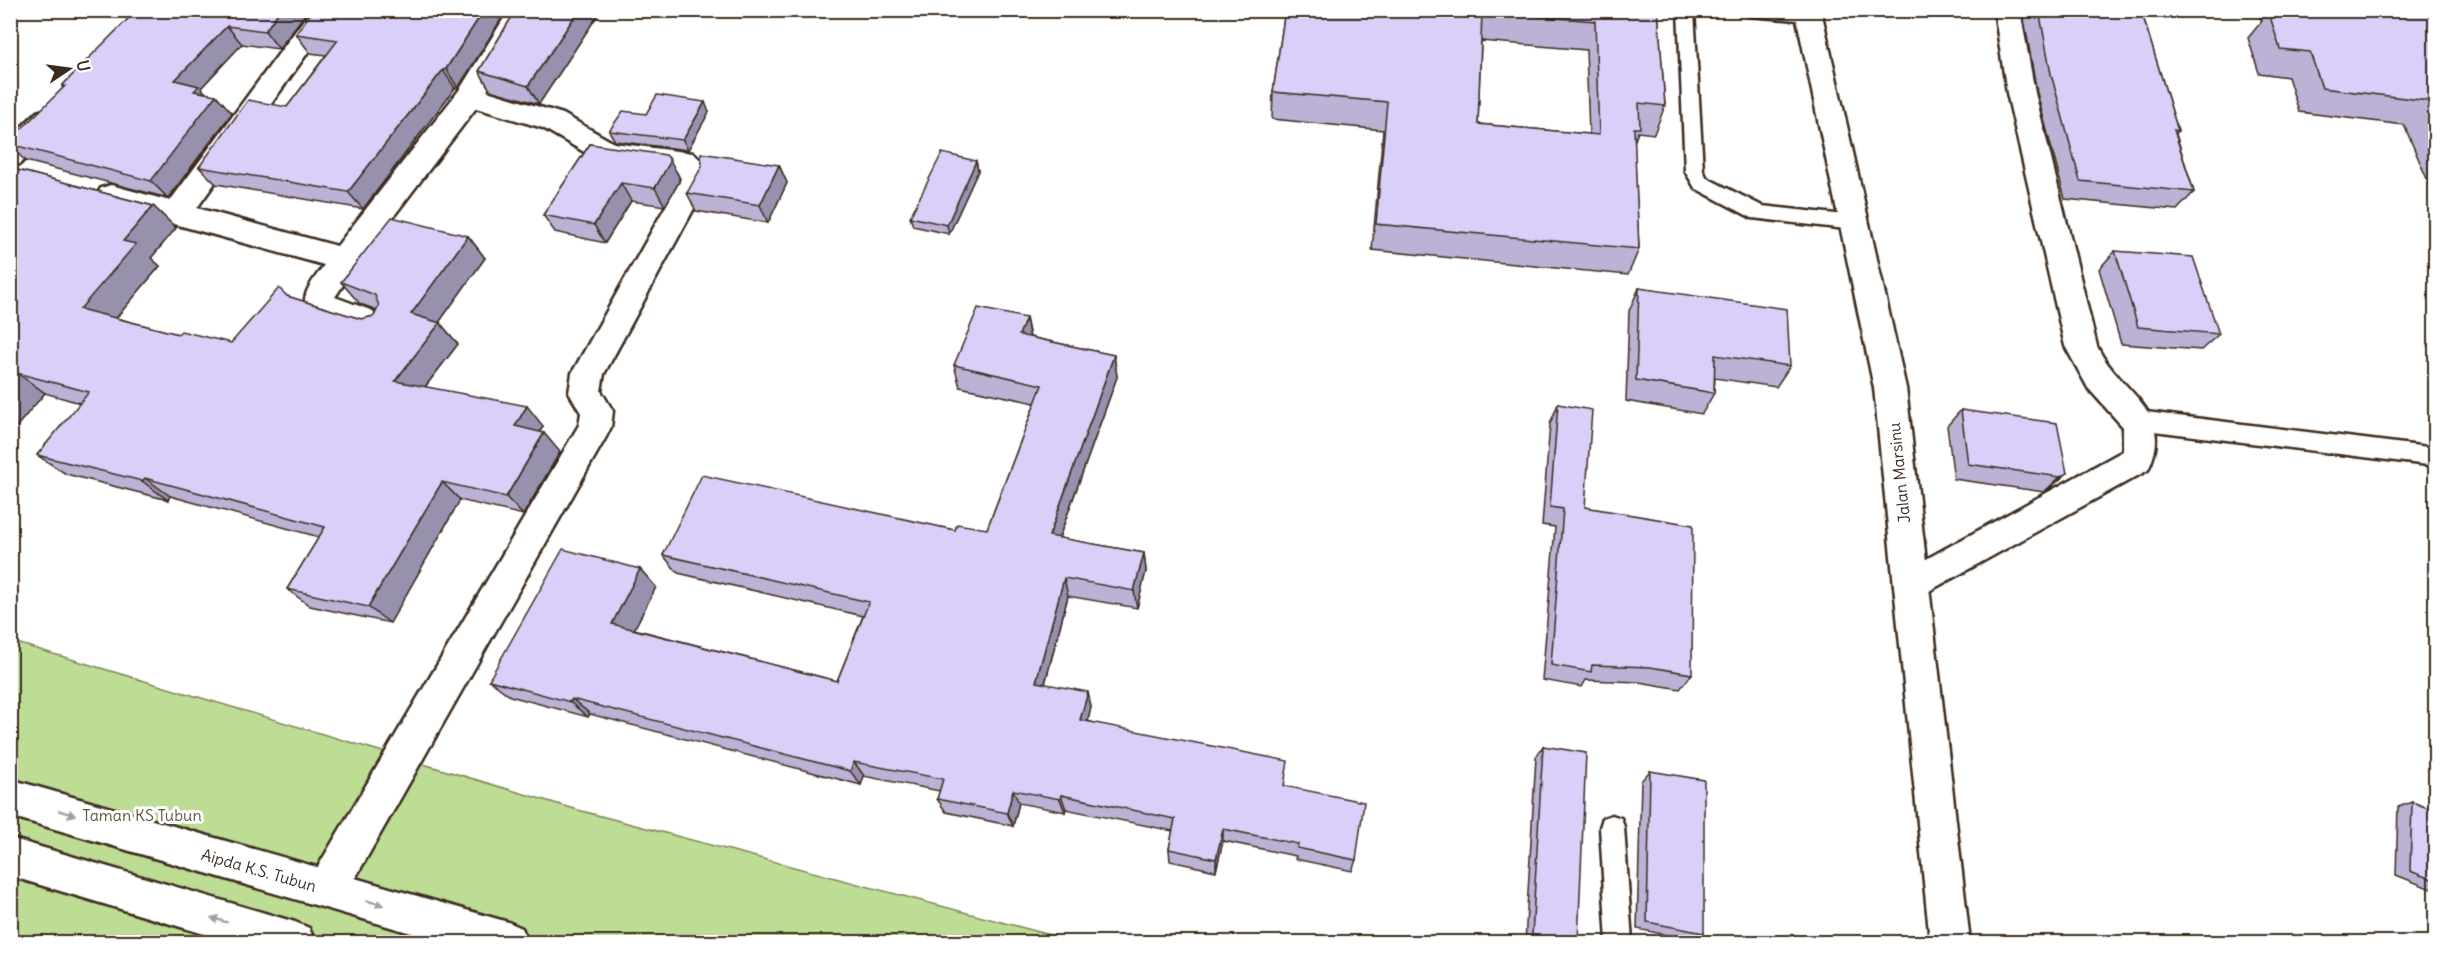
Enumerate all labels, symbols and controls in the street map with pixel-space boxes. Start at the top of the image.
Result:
north arrow [39,39,99,99]
text: U [73,58,95,73]
street label: Jalan Marsinu [1884,422,1914,524]
park label: Taman KS Tubun [82,805,202,825]
one-way arrow [58,809,76,818]
street label: Aipda K.S. Tubun [199,844,319,896]
one-way arrow [366,899,384,908]
one-way arrow [210,915,228,924]

